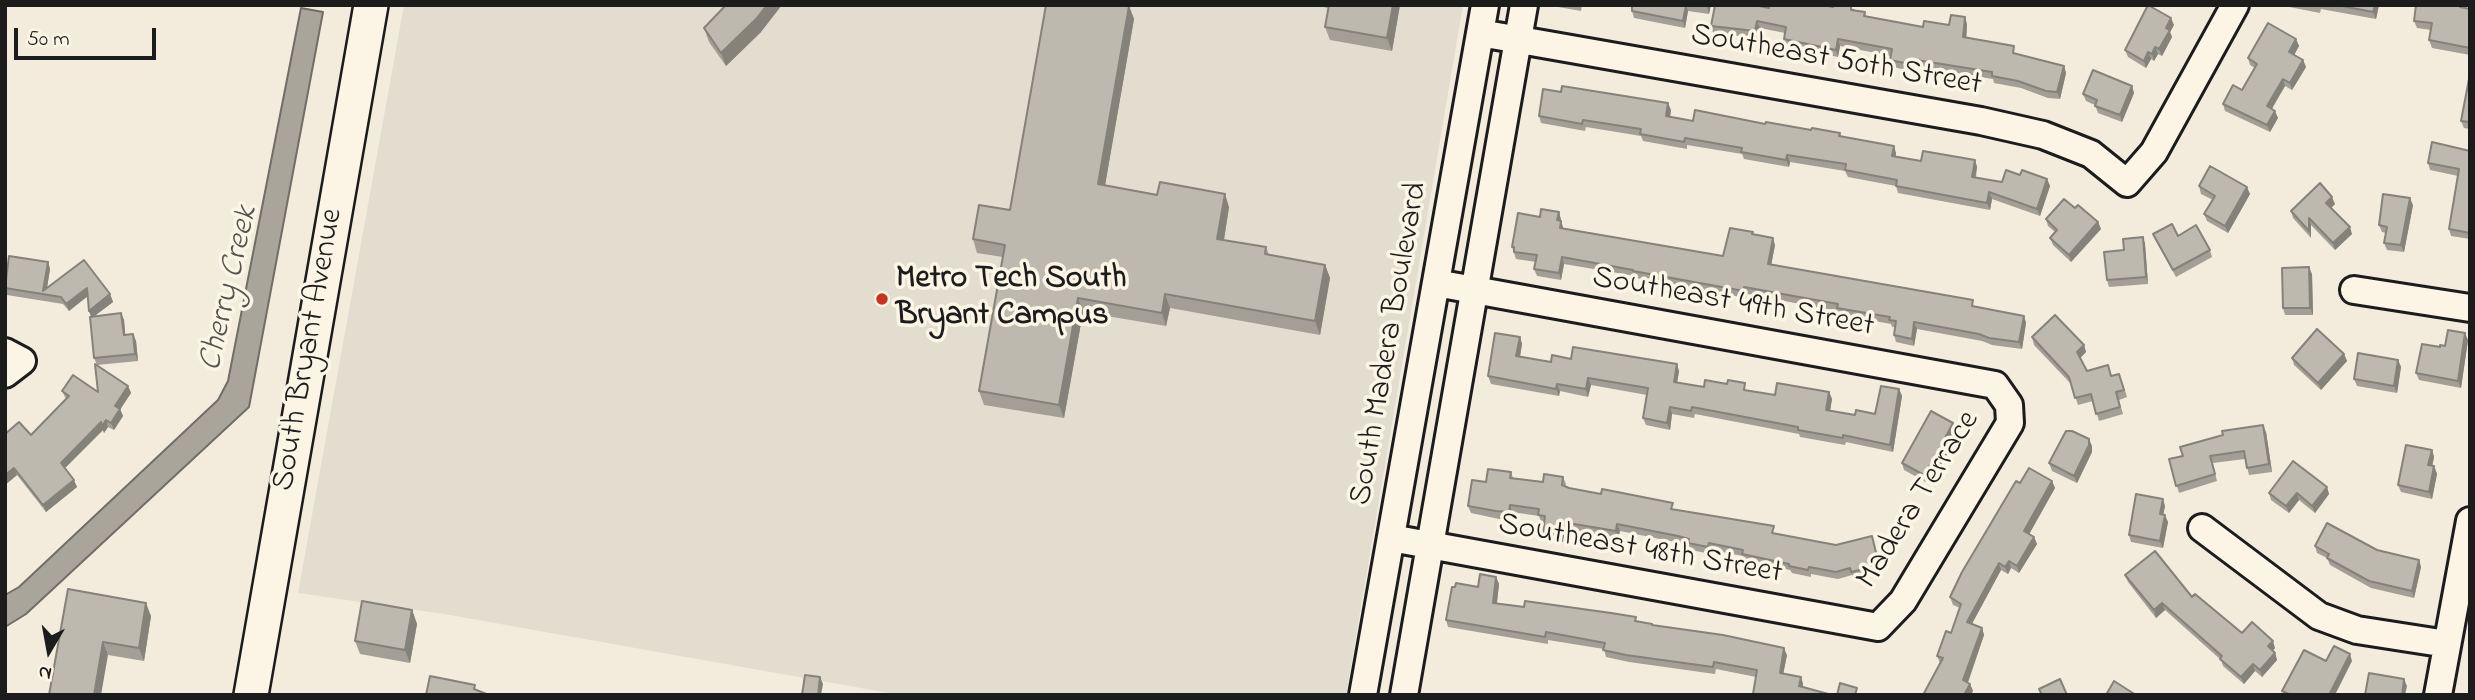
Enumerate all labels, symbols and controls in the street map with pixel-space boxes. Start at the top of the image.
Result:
scale bar [18,14,159,58]
street label: Southeast 50th Street [1688,18,1984,106]
text: 50 m [27,25,70,55]
street label: South Madera Boulevard [1344,180,1438,508]
water label: Cherry Creek [193,203,269,375]
street label: South Bryant Avenue [266,206,354,494]
street label: Southeast 49th Street [1589,260,1877,348]
place label: Metro Tech South Bryant Campus [896,262,1126,337]
marker: Metro Tech South Bryant Campus [874,291,890,307]
street label: Madera Terrace [1850,405,1990,597]
street label: Southeast 48th Street [1495,507,1785,595]
north arrow [14,616,84,686]
text: N [37,658,54,687]

